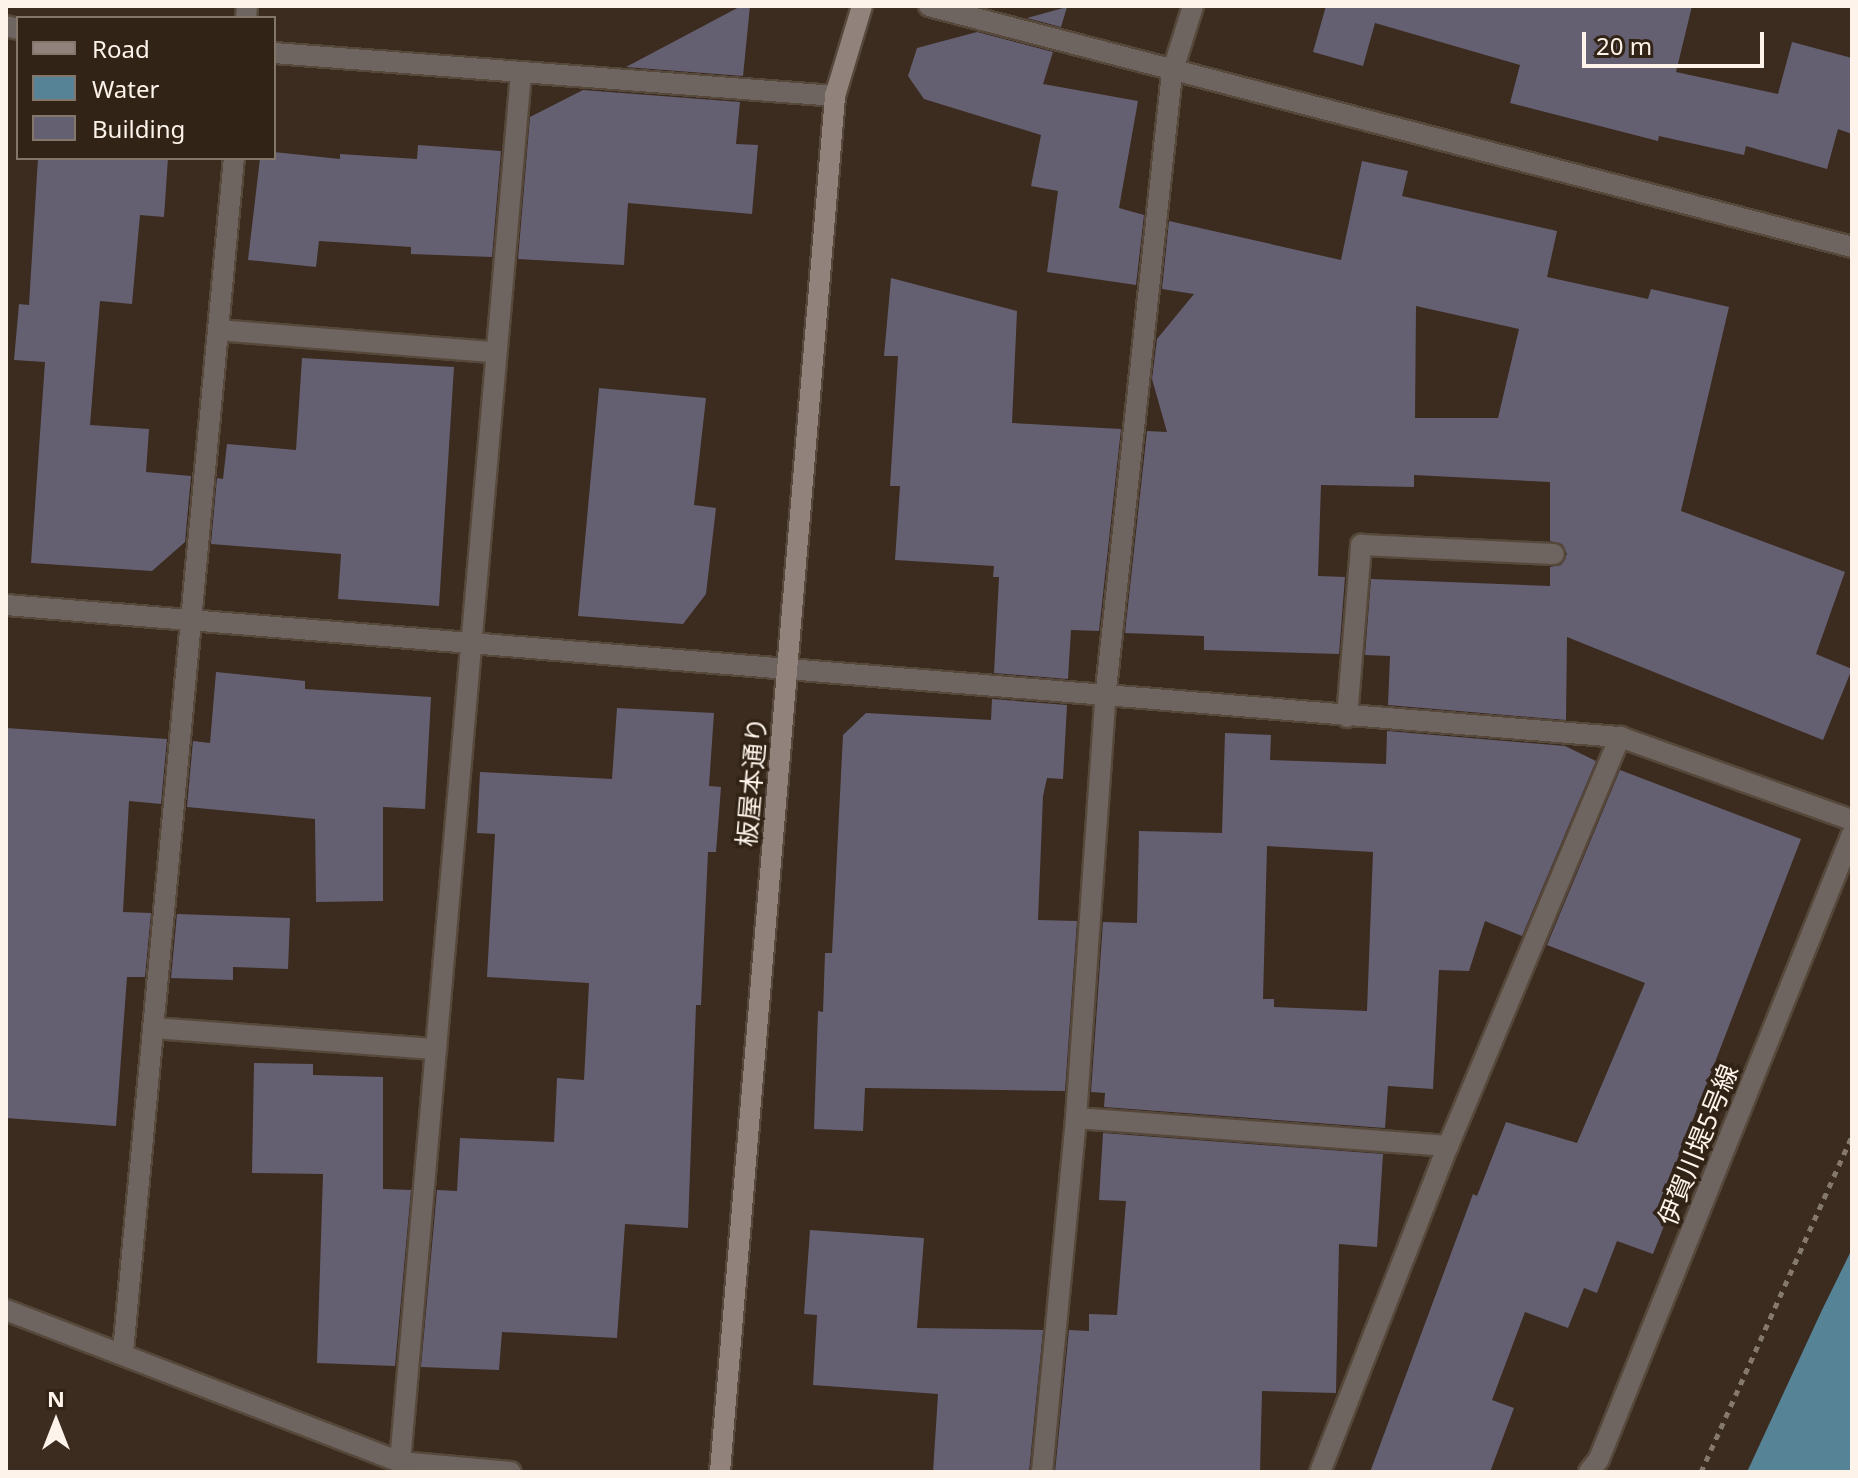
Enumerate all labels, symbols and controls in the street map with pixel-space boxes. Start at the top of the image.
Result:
legend [16,16,276,160]
scale bar [1586,16,1768,66]
text: 20 m [1596,29,1652,62]
text: Road [92,32,150,65]
text: Water [92,72,159,105]
text: Building [92,112,185,145]
street label: 板屋本通り [731,716,773,848]
street label: 伊賀川堤5号線 [1652,1060,1744,1230]
north arrow [16,1382,96,1462]
text: N [47,1383,65,1413]

